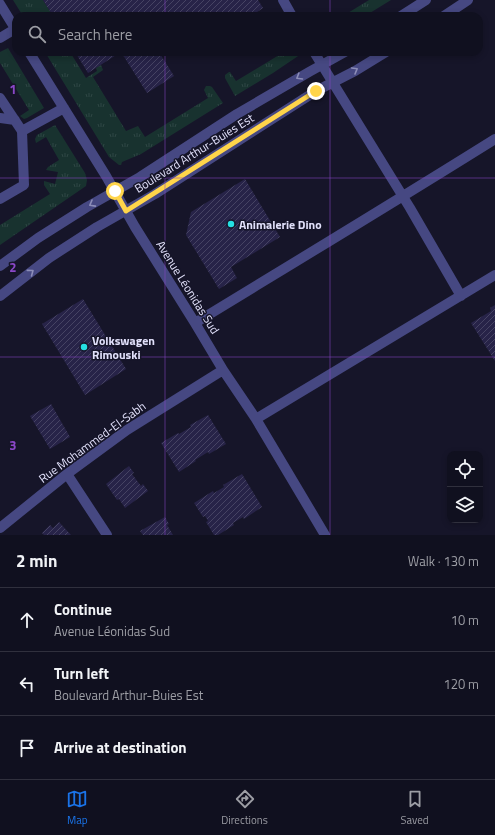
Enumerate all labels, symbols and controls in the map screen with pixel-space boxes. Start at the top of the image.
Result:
search box [12,12,483,56]
icon: search [26,23,48,45]
text: Search here [58,23,132,46]
one-way arrow [351,68,358,75]
one-way arrow [296,73,303,80]
text: 1 [9,79,17,99]
route end [307,82,325,100]
street label: Boulevard Arthur-Buies Est [131,108,258,198]
route start [106,182,124,200]
one-way arrow [89,199,96,206]
place label: Animalerie Dino [239,215,322,234]
marker: Animalerie Dino [226,219,236,229]
street label: Avenue Léonidas Sud [152,237,224,337]
text: 2 [9,257,17,277]
one-way arrow [27,269,34,277]
place label: Volkswagen Rimouski [92,331,155,364]
marker: Volkswagen Rimouski [79,342,89,352]
street label: Rue Mohammed-El-Sabh [34,397,150,487]
text: 3 [9,435,17,455]
map controls [447,451,483,523]
button: locate [447,451,483,487]
button: layers [447,487,483,523]
text: 2 min [16,548,57,574]
text: Walk · 130 m [408,551,479,571]
text: Continue [54,598,112,621]
icon: ahead [16,609,38,631]
text: 10 m [451,610,479,630]
text: Avenue Léonidas Sud [54,621,170,641]
text: Turn left [54,662,109,685]
icon: left [16,673,38,695]
text: 120 m [443,674,479,694]
text: Boulevard Arthur-Buies Est [54,685,203,705]
text: Arrive at destination [54,736,187,759]
icon: arrive [16,737,38,759]
tab: Map [66,788,88,828]
tab: Directions [221,788,268,828]
tab: Saved [401,788,429,828]

